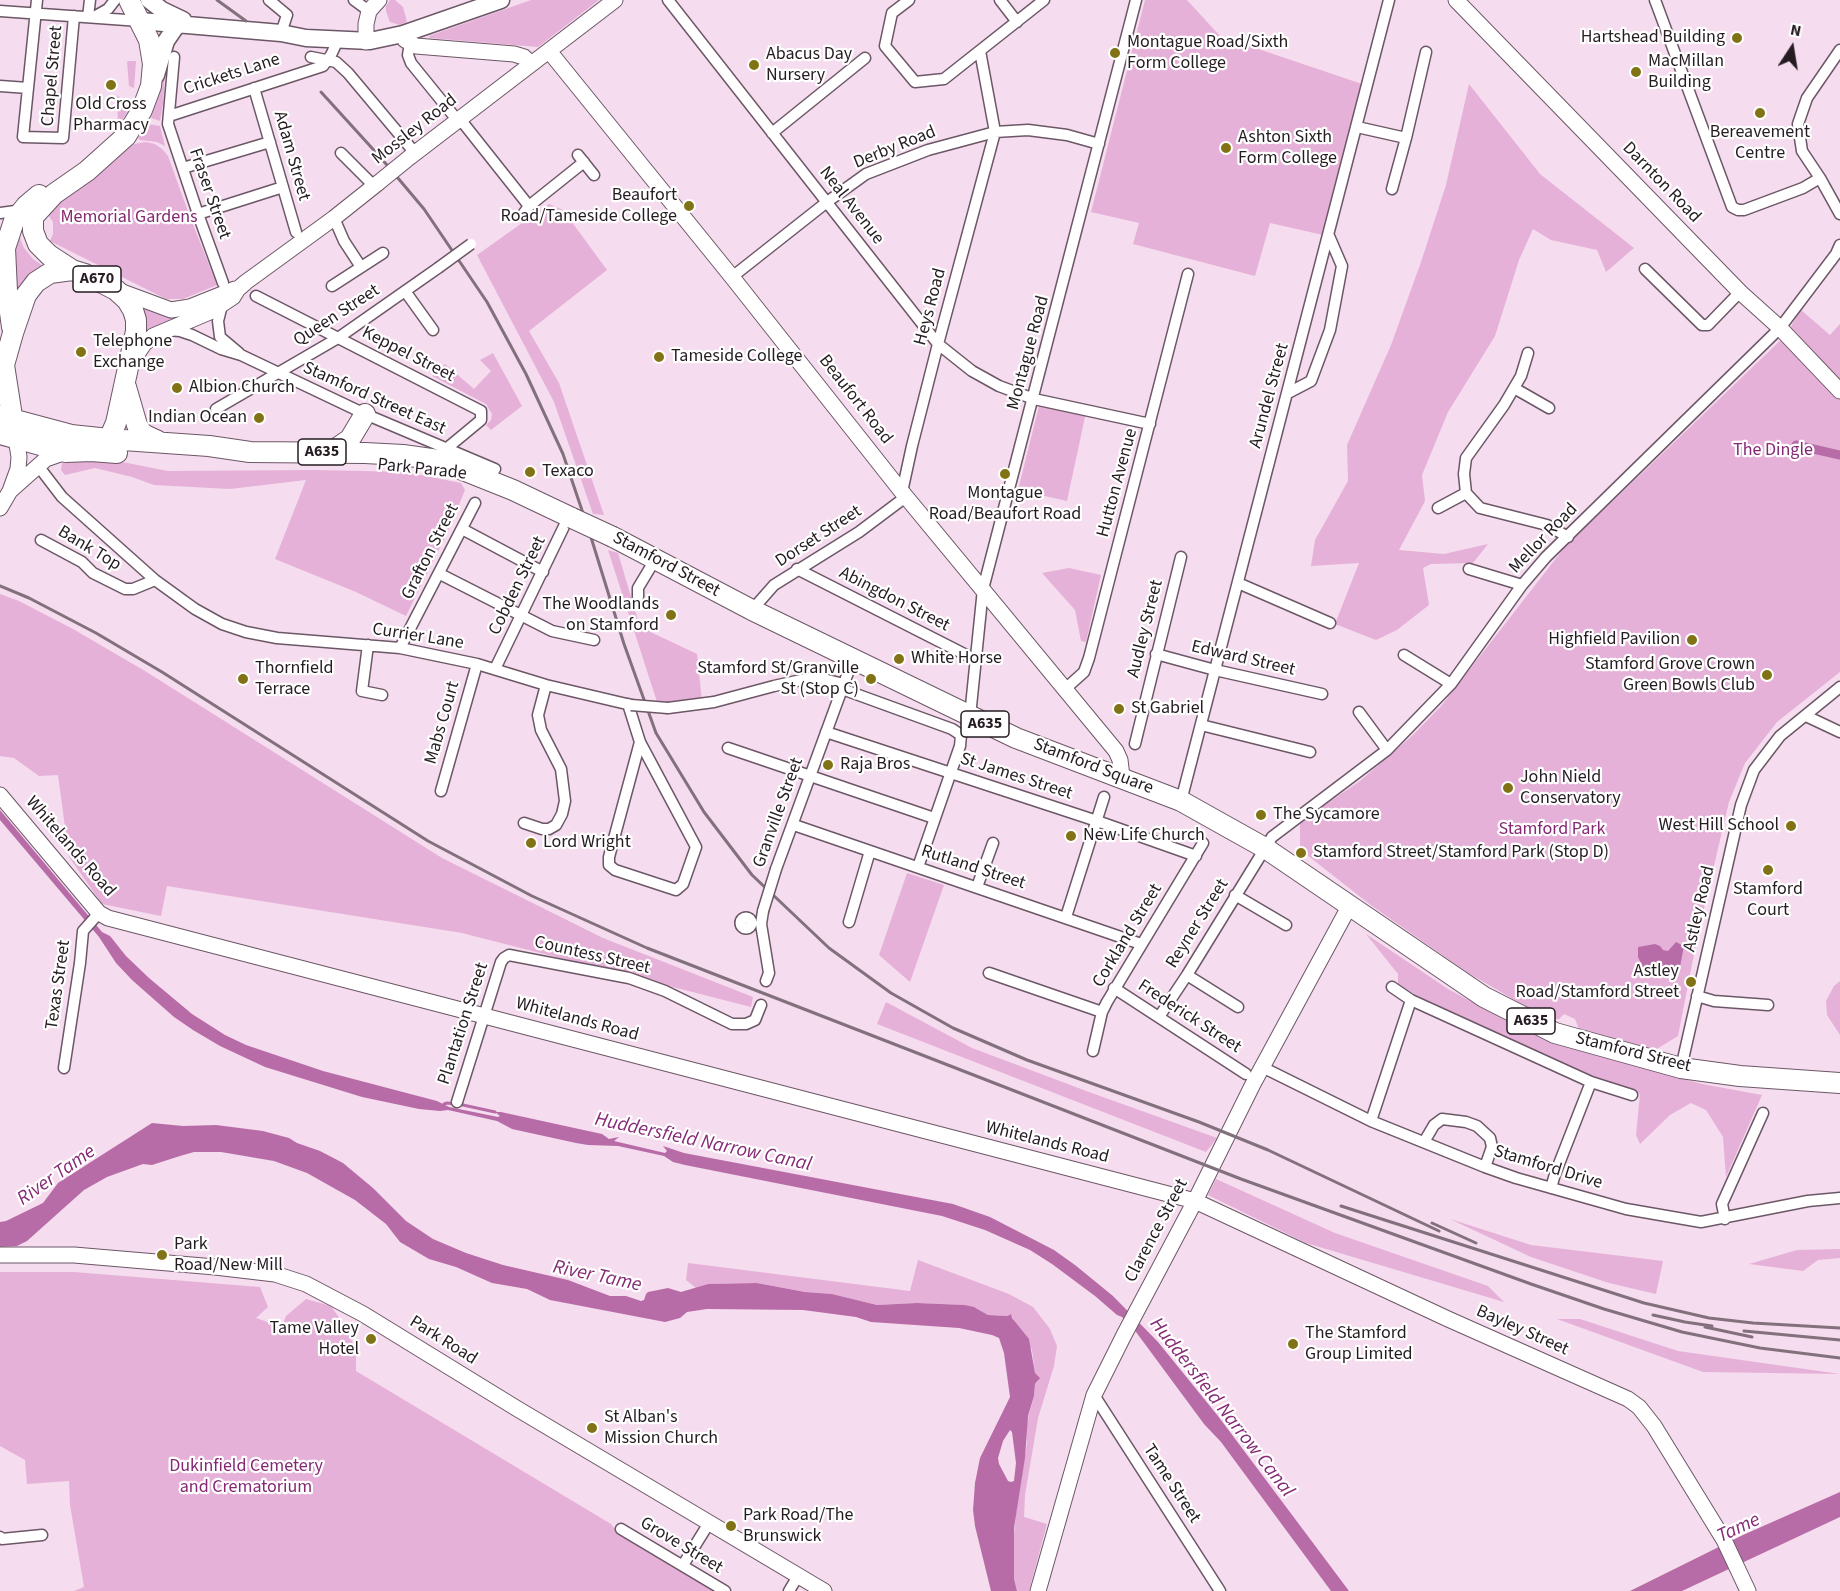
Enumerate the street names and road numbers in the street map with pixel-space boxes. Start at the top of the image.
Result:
street label: Chapel Street [38,25,68,127]
street label: Crickets Lane [181,49,283,101]
street label: Mossley Road [368,90,462,170]
street label: Adam Street [268,109,314,203]
street label: Derby Road [851,122,939,174]
street label: Darnton Road [1617,138,1705,228]
street label: Fraser Street [183,146,235,242]
street label: Neal Avenue [814,163,888,249]
road number: A670 [73,266,121,292]
street label: Heys Road [910,266,952,348]
street label: Queen Street [290,280,384,352]
street label: Montague Road [1003,293,1055,413]
street label: Keppel Street [358,322,458,388]
street label: Arundel Street [1246,341,1294,451]
street label: Beaufort Road [813,351,897,449]
street label: Stamford Street East [299,358,449,440]
street label: Hutton Avenue [1093,426,1143,540]
road number: A635 [298,439,346,465]
street label: Park Parade [376,455,468,485]
street label: Mellor Road [1505,499,1583,579]
street label: Grafton Street [398,500,464,604]
street label: Dorset Street [772,501,866,573]
street label: Bank Top [53,522,125,576]
street label: Stamford Street [609,528,723,602]
street label: Cobden Street [485,533,551,639]
street label: Abingdon Street [835,563,953,637]
street label: Audley Street [1123,578,1169,680]
street label: Currier Lane [371,619,465,655]
street label: Edward Street [1189,637,1297,681]
street label: Mabs Court [421,679,465,767]
road number: A635 [961,711,1009,737]
street label: Stamford Square [1030,734,1156,800]
street label: St James Street [957,749,1075,805]
street label: Granville Street [749,755,809,871]
street label: Whitelands Road [20,792,120,902]
street label: Rutland Street [918,841,1028,895]
street label: Astley Road [1680,864,1720,954]
street label: Reyner Street [1162,875,1234,973]
street label: Corkland Street [1089,880,1167,992]
street label: Countess Street [532,932,652,980]
street label: Texas Street [42,939,76,1031]
street label: Plantation Street [434,960,494,1088]
street label: Frederick Street [1133,976,1245,1058]
street label: Whitelands Road [513,993,641,1047]
road number: A635 [1507,1008,1555,1034]
street label: Stamford Street [1573,1028,1693,1078]
street label: Whitelands Road [983,1117,1111,1169]
street label: Stamford Drive [1491,1141,1605,1195]
street label: Clarence Street [1121,1175,1193,1287]
street label: Bayley Street [1472,1301,1572,1361]
street label: Park Road [405,1312,481,1370]
street label: Tame Street [1137,1440,1205,1528]
street label: Grove Street [636,1513,726,1579]

